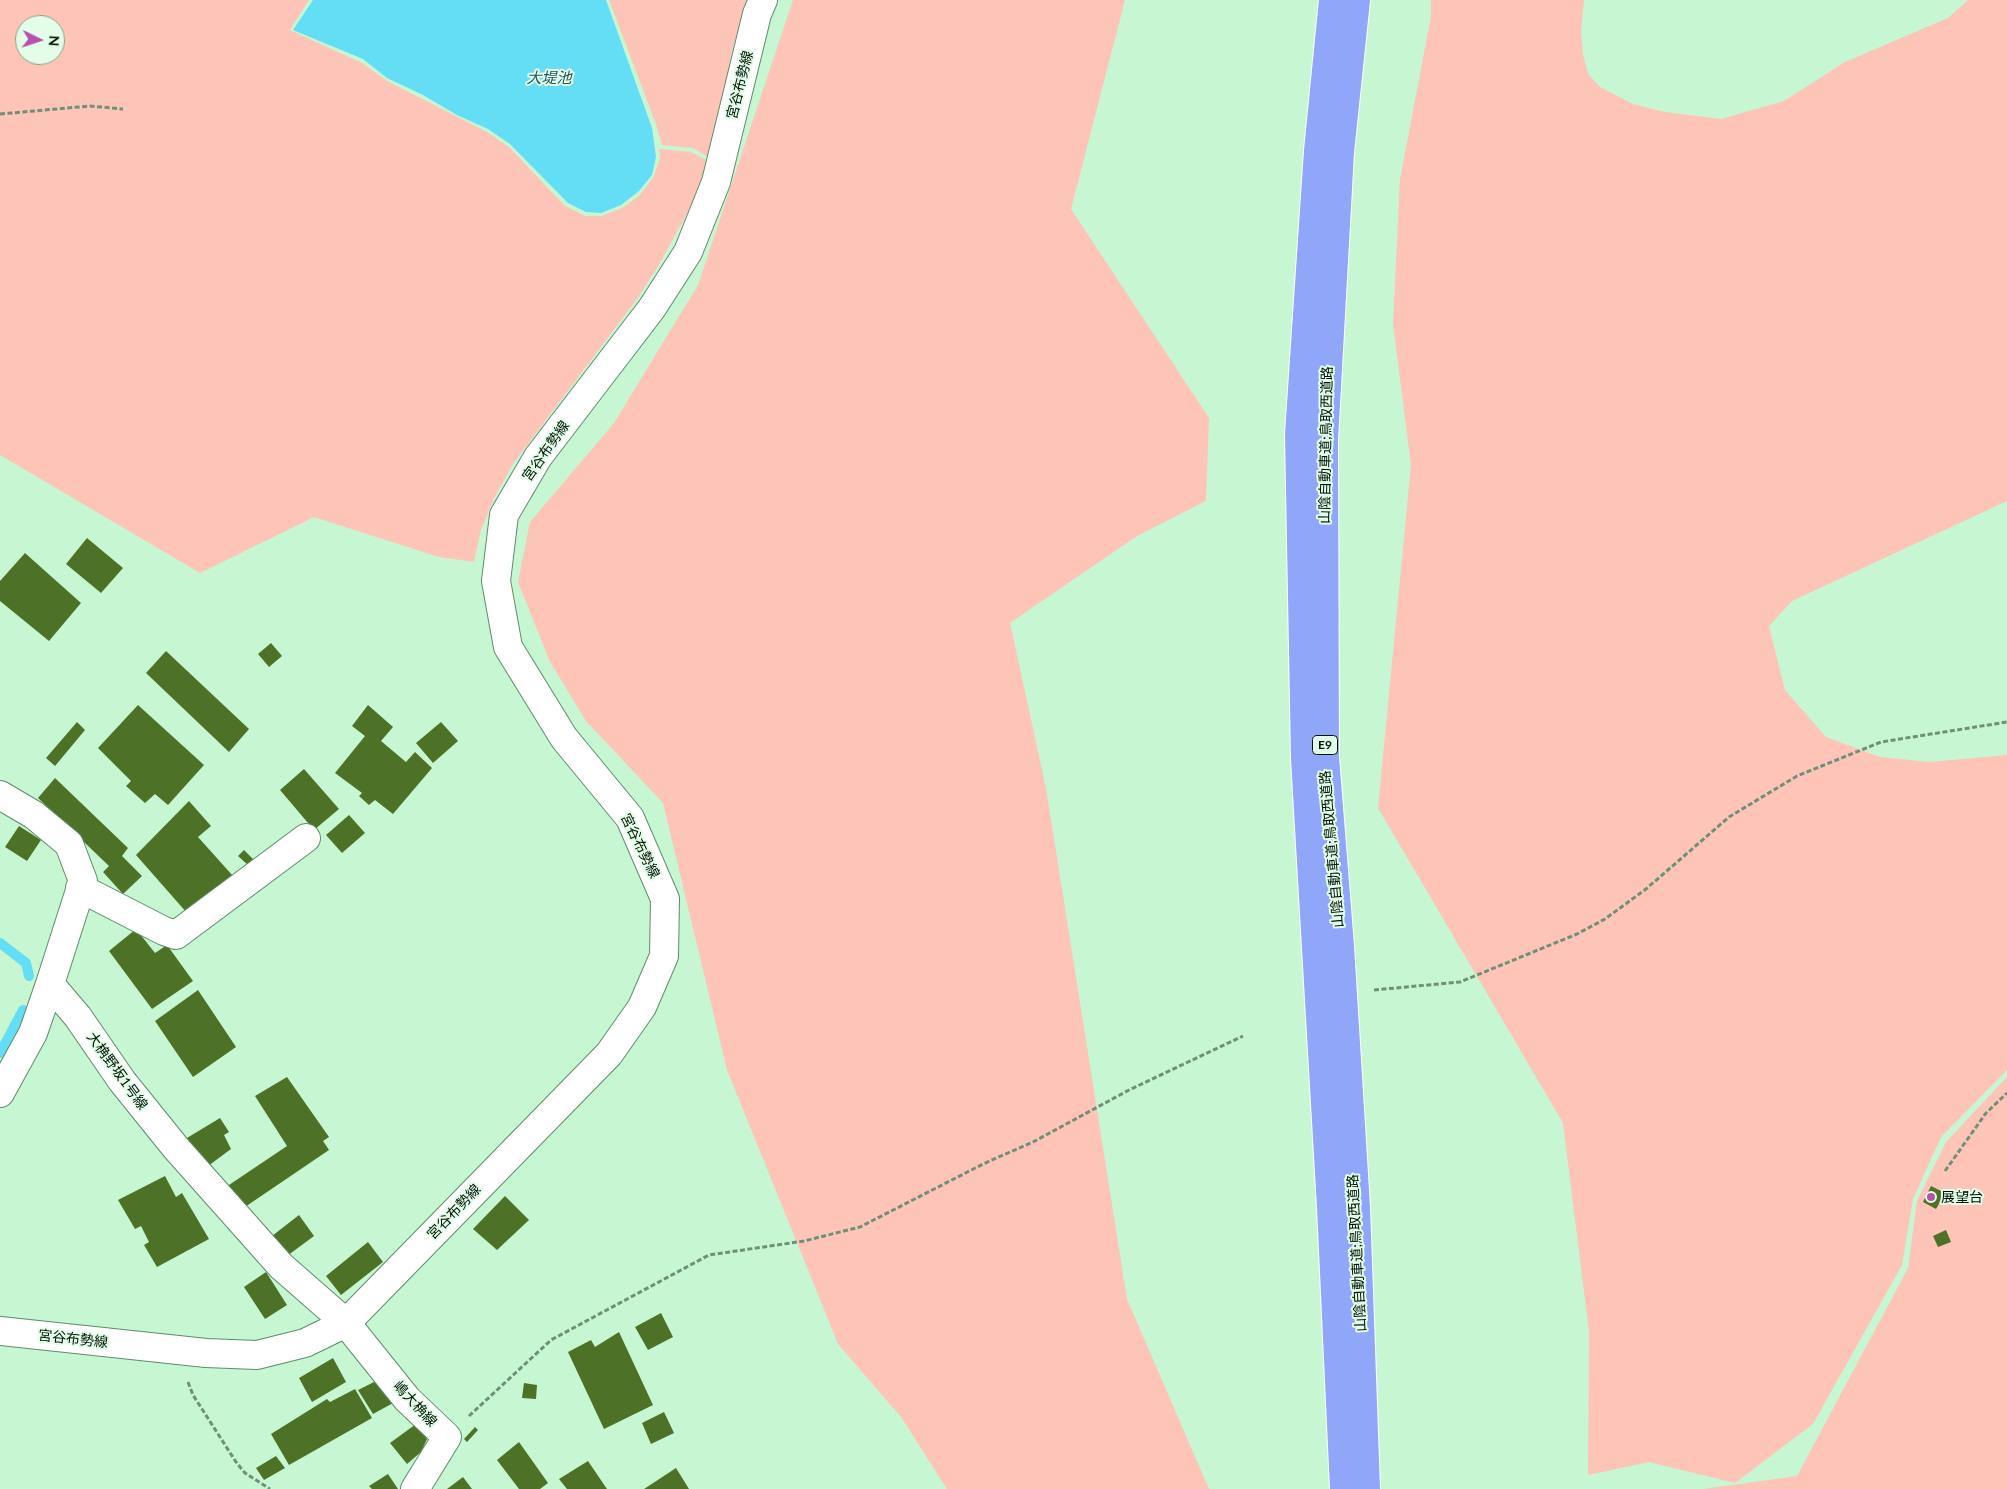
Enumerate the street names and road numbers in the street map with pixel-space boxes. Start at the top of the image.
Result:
street label: 宮谷布勢線 [723,49,757,121]
street label: 山陰自動車道;鳥取西道路 [1316,366,1336,524]
street label: 宮谷布勢線 [519,418,573,484]
road number: E9 [1312,736,1338,754]
street label: 山陰自動車道;鳥取西道路 [1317,770,1347,928]
street label: 宮谷布勢線 [617,811,663,881]
street label: 大桷野坂1号線 [83,1029,151,1113]
street label: 山陰自動車道;鳥取西道路 [1344,1174,1370,1332]
street label: 宮谷布勢線 [424,1181,484,1243]
street label: 宮谷布勢線 [37,1327,109,1351]
street label: 嶋大桷線 [390,1378,440,1430]

